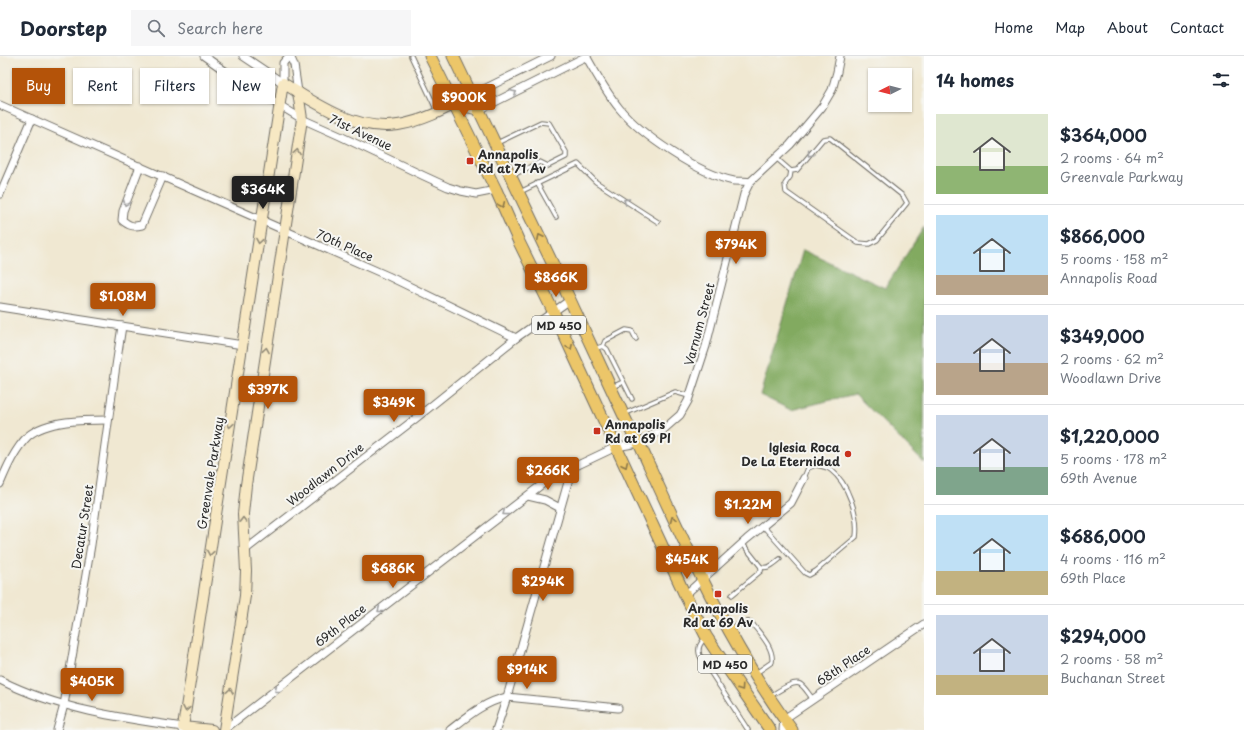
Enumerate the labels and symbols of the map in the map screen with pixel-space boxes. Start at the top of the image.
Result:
north arrow [868,68,912,112]
pin: $900K [436,84,492,118]
one-way arrow [510,90,517,98]
street label: 71st Avenue [327,110,396,155]
place label: Annapolis Rd at 71 Av [477,145,546,177]
one-way arrow [292,149,301,155]
one-way arrow [808,149,815,156]
marker: Annapolis Rd at 71 Av [465,156,475,166]
pin: $364K [235,176,291,210]
one-way arrow [123,198,131,206]
one-way arrow [623,199,630,206]
one-way arrow [497,200,505,208]
street label: 70th Place [314,224,376,266]
pin: $794K [708,231,764,265]
one-way arrow [537,234,545,242]
one-way arrow [255,238,264,244]
pin: $866K [528,264,584,298]
street label: Varnum Street [679,280,719,367]
pin: $1.08M [90,283,156,317]
road number: MD 450 [532,316,586,334]
one-way arrow [565,343,573,351]
one-way arrow [261,347,270,353]
pin: $397K [240,376,296,410]
pin: $349K [366,389,422,423]
street label: Greenvale Parkway [192,415,228,531]
place label: Annapolis Rd at 69 Pl [604,415,671,447]
one-way arrow [226,422,235,428]
marker: Annapolis Rd at 69 Pl [592,426,602,436]
street label: Woodlawn Drive [283,438,367,510]
place label: Iglesia Roca De La Eternidad [741,438,840,470]
marker: Iglesia Roca De La Eternidad [843,449,853,459]
pin: $266K [520,457,576,491]
one-way arrow [620,461,628,469]
street label: Decatur Street [66,483,98,571]
pin: $1.22M [715,491,781,525]
one-way arrow [503,509,510,516]
one-way arrow [670,516,678,524]
one-way arrow [239,517,247,523]
pin: $454K [659,546,715,580]
one-way arrow [206,550,215,556]
pin: $686K [365,555,421,589]
pin: $294K [515,568,571,602]
marker: Annapolis Rd at 69 Av [713,589,723,599]
street label: 69th Place [311,599,369,651]
place label: Annapolis Rd at 69 Av [683,599,753,631]
one-way arrow [378,606,385,613]
street label: 68th Place [813,640,873,690]
road number: MD 450 [698,655,752,673]
pin: $914K [499,656,555,690]
pin: $405K [64,668,120,702]
one-way arrow [736,684,743,691]
one-way arrow [275,685,282,692]
one-way arrow [225,688,234,694]
one-way arrow [182,706,190,713]

